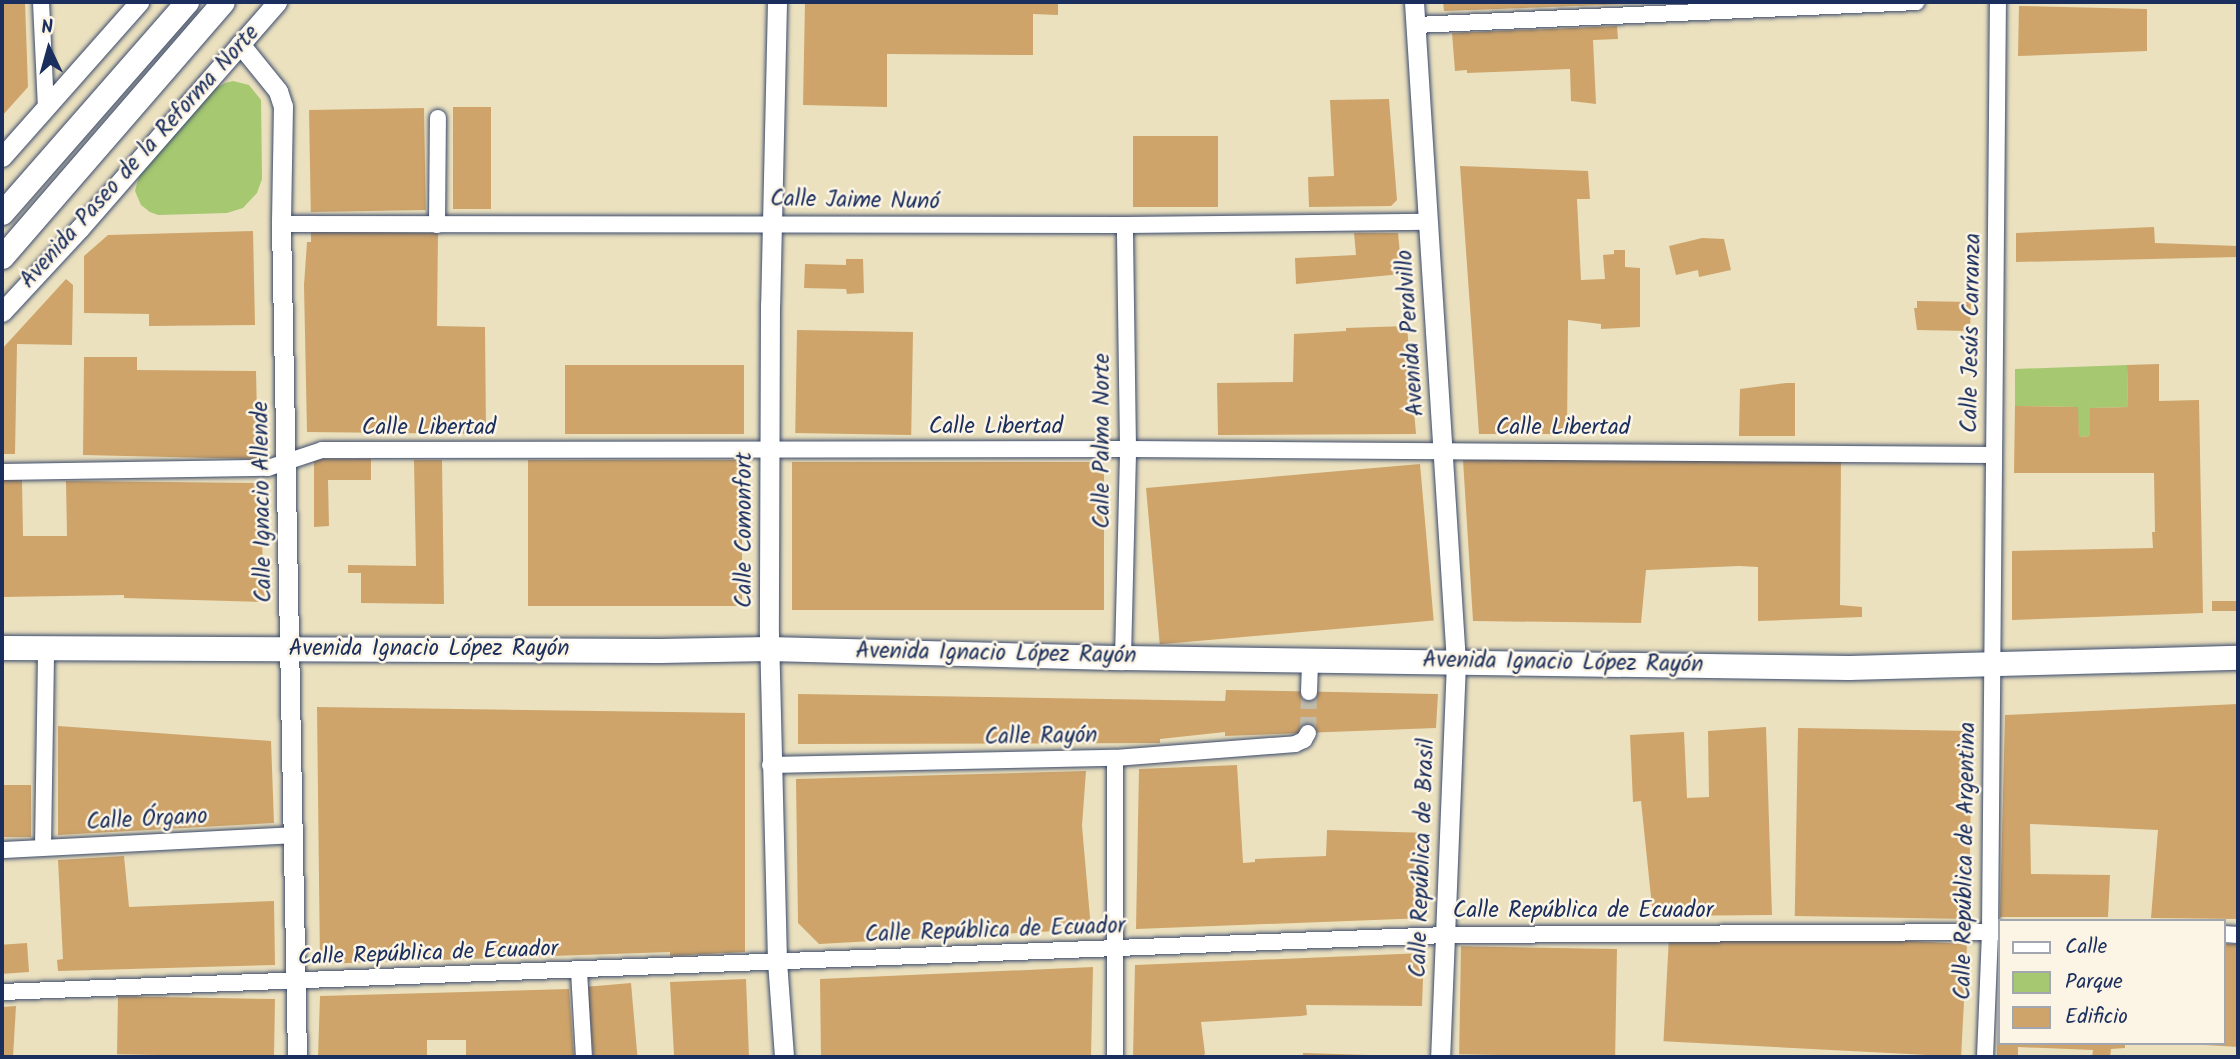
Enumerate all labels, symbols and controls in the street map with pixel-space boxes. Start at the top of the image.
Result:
north arrow [14,14,84,84]
street label: Avenida Paseo de la Reforma Norte [14,20,266,294]
street label: Calle Jaime Nunó [770,186,940,216]
street label: Calle Jesús Carranza [1956,233,1988,433]
street label: Avenida Peralvillo [1391,249,1431,417]
street label: Calle Palma Norte [1089,353,1117,529]
street label: Calle Ignacio Allende [247,401,279,603]
street label: Calle Libertad [929,413,1063,441]
street label: Calle Libertad [362,414,496,442]
street label: Calle Libertad [1496,414,1630,442]
street label: Calle Comonfort [731,452,759,608]
street label: Avenida Ignacio López Rayón [288,635,570,663]
street label: Avenida Ignacio López Rayón [855,638,1137,670]
street label: Avenida Ignacio López Rayón [1422,647,1704,679]
street label: Calle Rayón [984,722,1098,752]
street label: Calle República de Argentina [1950,722,1982,1000]
street label: Calle República de Brasil [1405,738,1441,978]
street label: Calle Órgano [86,803,208,837]
street label: Calle República de Ecuador [1453,897,1713,925]
street label: Calle República de Ecuador [864,913,1126,949]
legend [1998,919,2226,1045]
text: Calle [2065,931,2107,964]
street label: Calle República de Ecuador [297,936,559,972]
text: Parque [2065,966,2123,999]
text: Edificio [2065,1001,2128,1034]

